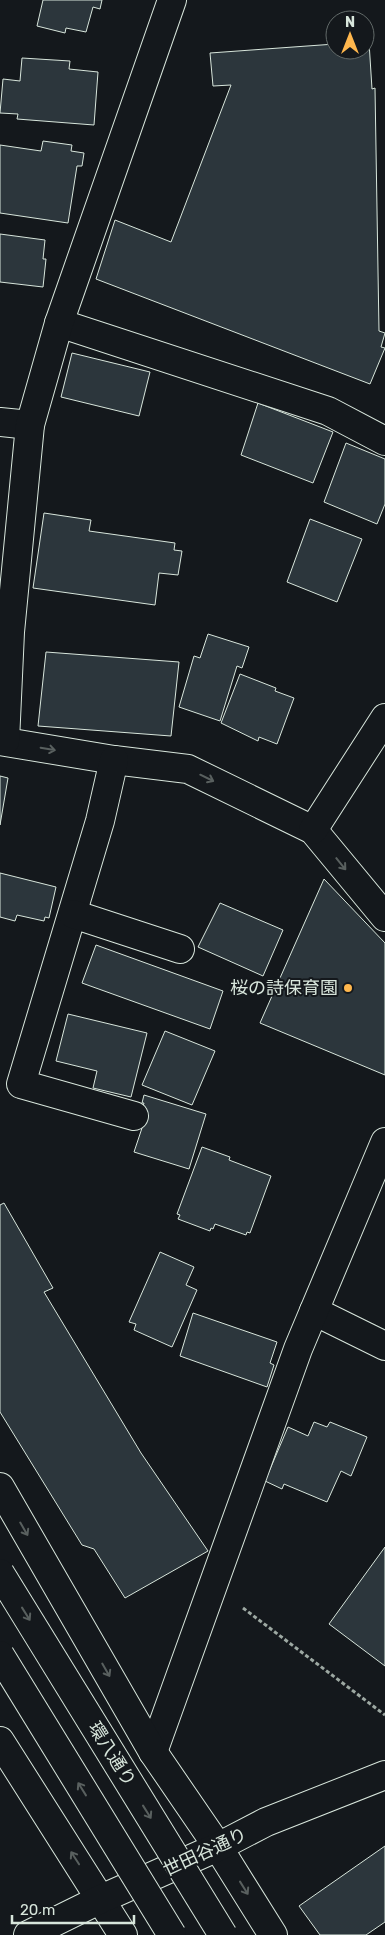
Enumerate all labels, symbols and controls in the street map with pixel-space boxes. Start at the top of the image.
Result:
north arrow [325,10,375,60]
text: N [345,14,355,31]
one-way arrow [40,744,56,754]
one-way arrow [199,774,214,783]
one-way arrow [336,857,347,870]
place label: 桜の詩保育園 [230,977,338,999]
marker: 桜の詩保育園 [342,982,354,994]
one-way arrow [20,1522,30,1536]
one-way arrow [21,1607,31,1621]
one-way arrow [101,1662,111,1676]
street label: 環八通り [84,1718,140,1790]
one-way arrow [77,1783,87,1797]
one-way arrow [143,1805,153,1819]
street label: 世田谷通り [160,1823,250,1881]
one-way arrow [70,1852,80,1866]
one-way arrow [240,1881,250,1895]
scale bar [12,1892,135,1924]
text: 20 m [20,1901,55,1919]

